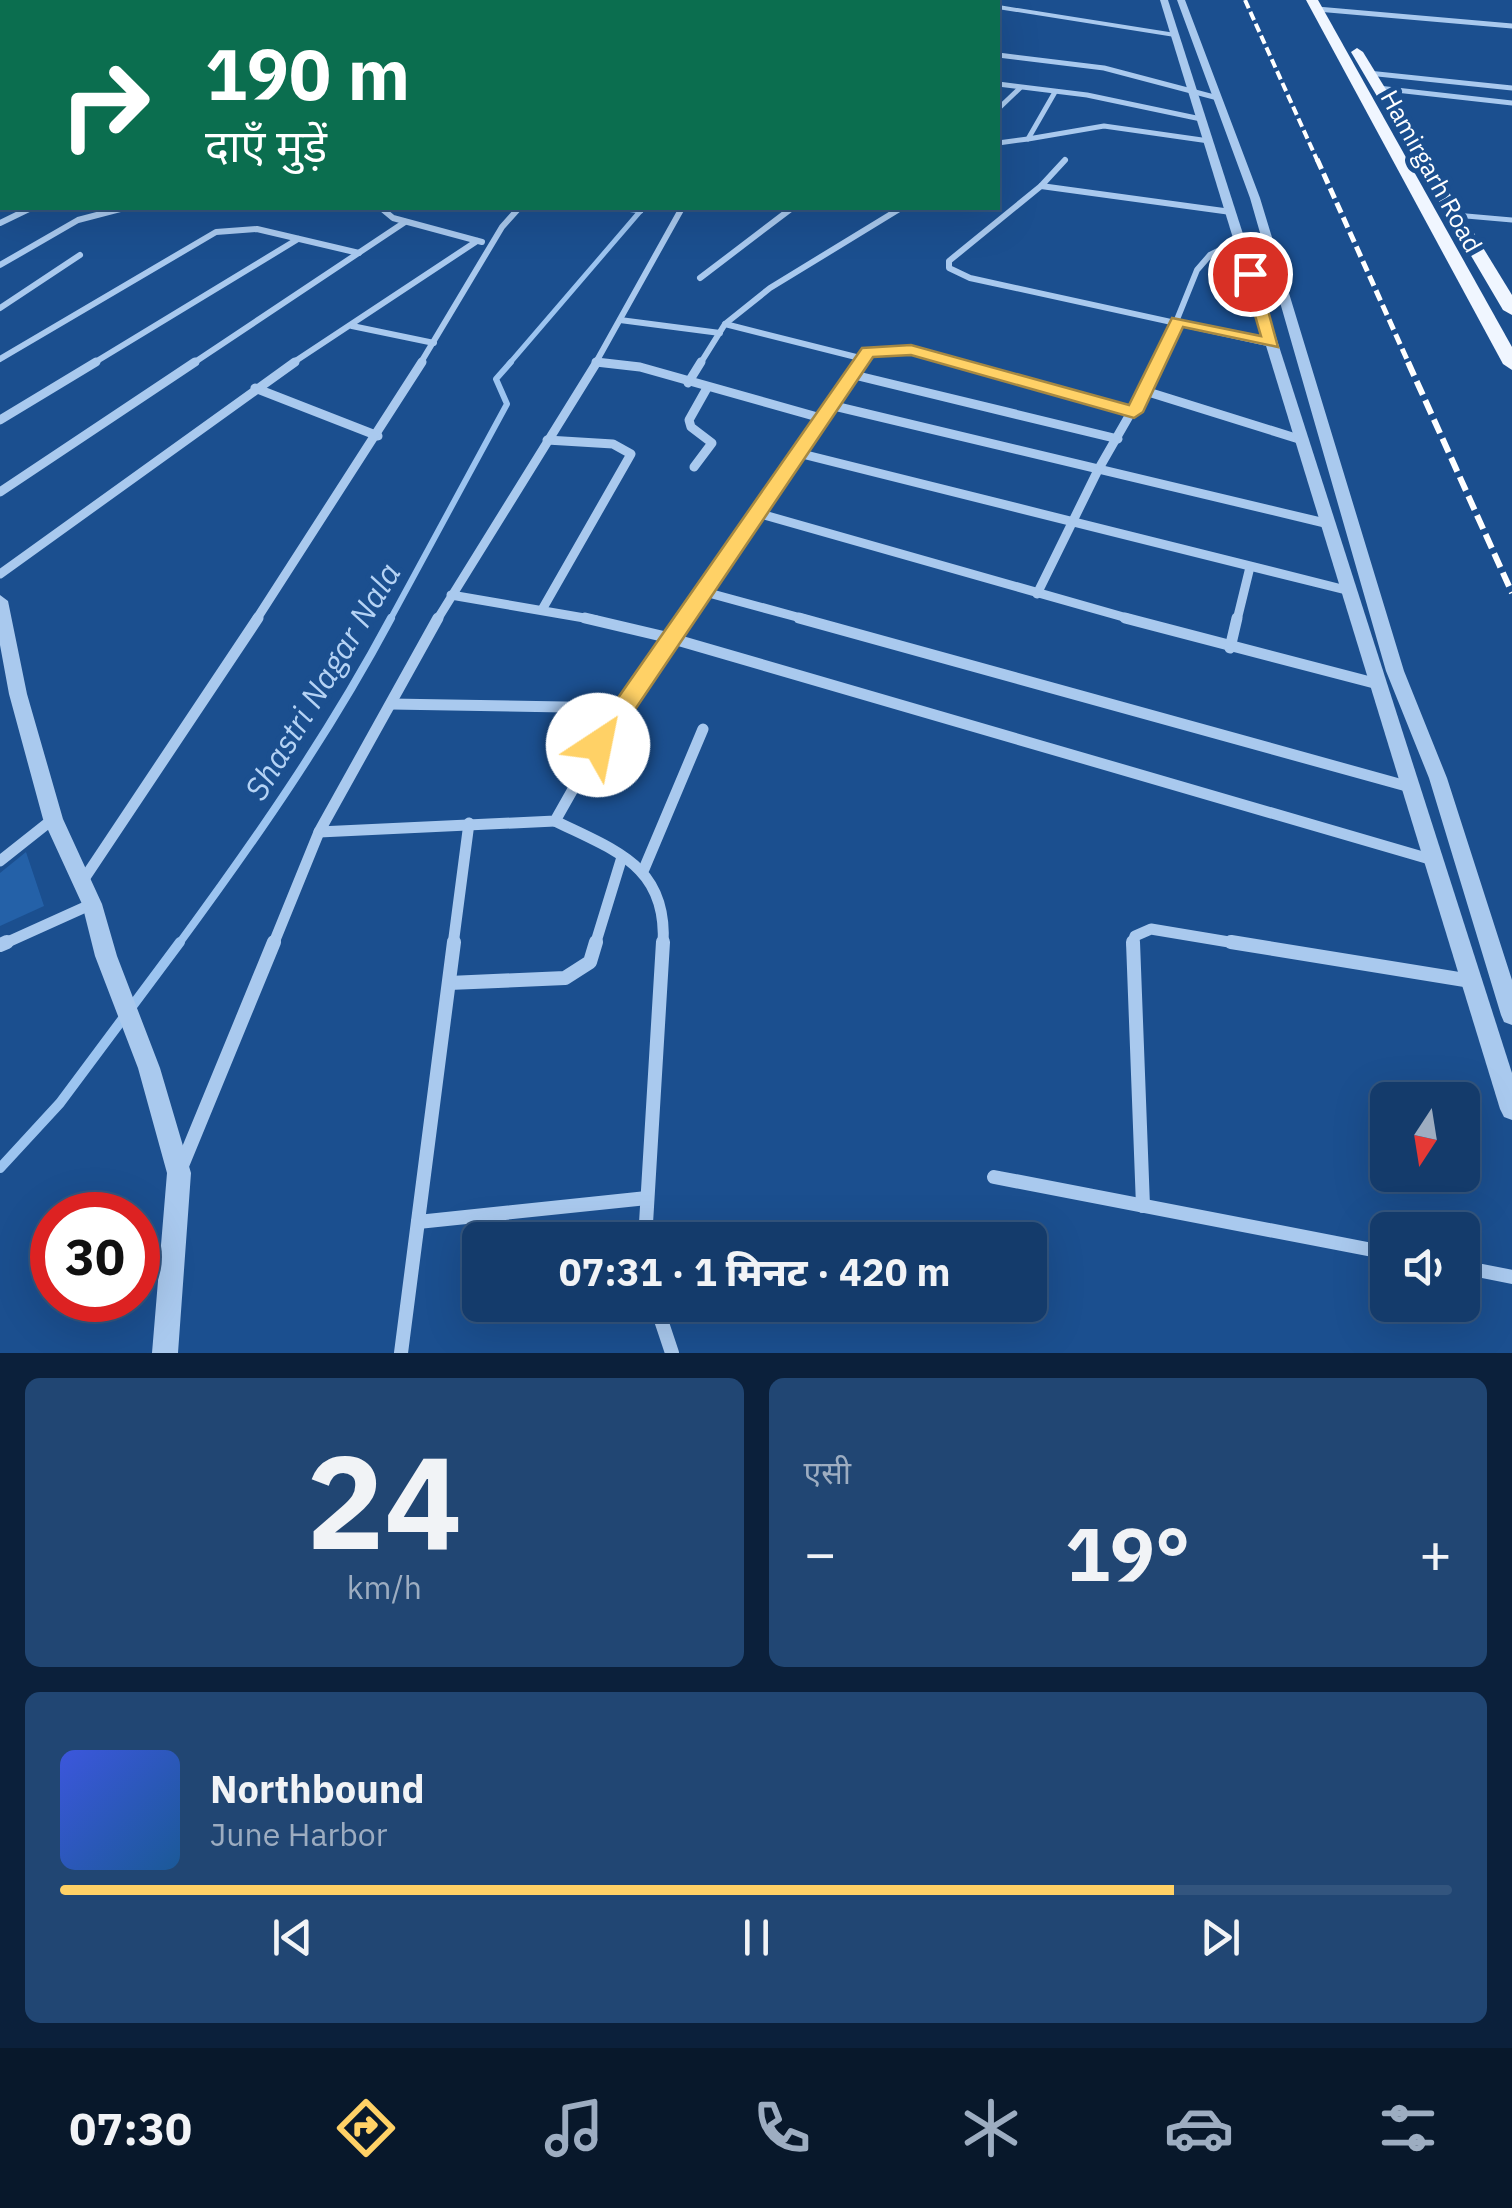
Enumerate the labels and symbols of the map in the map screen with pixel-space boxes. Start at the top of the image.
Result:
street label: Hamirgarh Road [1374,84,1490,258]
pin [1208,232,1293,317]
water label: Shastri Nagar Nala [234,555,410,807]
position arrow [546,693,650,797]
north arrow [1370,1082,1480,1192]
speed limit sign: 30 [30,1192,160,1322]

